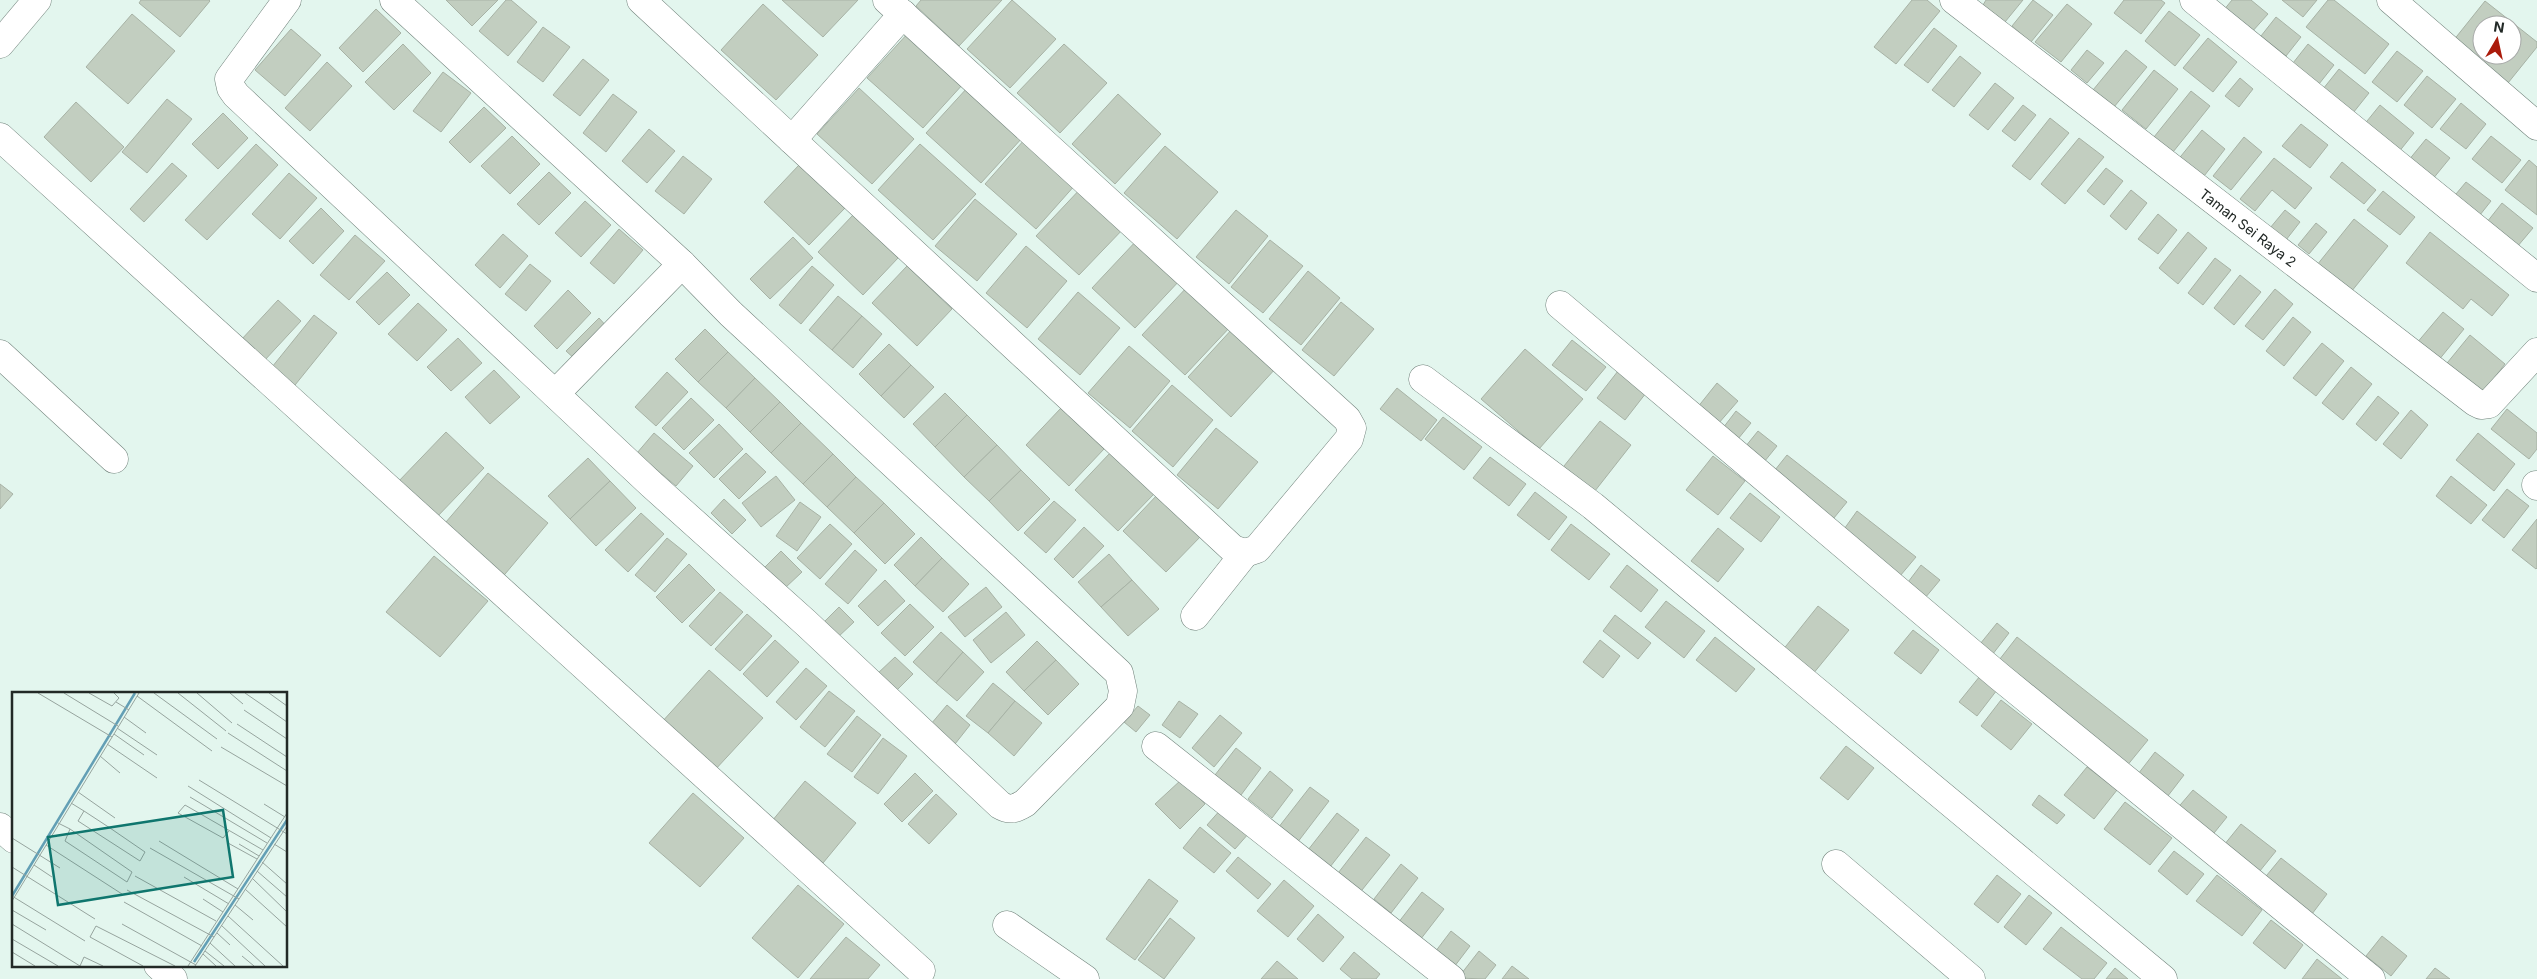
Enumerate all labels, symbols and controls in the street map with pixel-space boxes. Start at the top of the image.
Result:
north arrow [2472,15,2522,65]
text: N [2493,17,2506,36]
street label: Taman Sei Raya 2 [2197,185,2300,270]
inset map [12,692,288,966]

